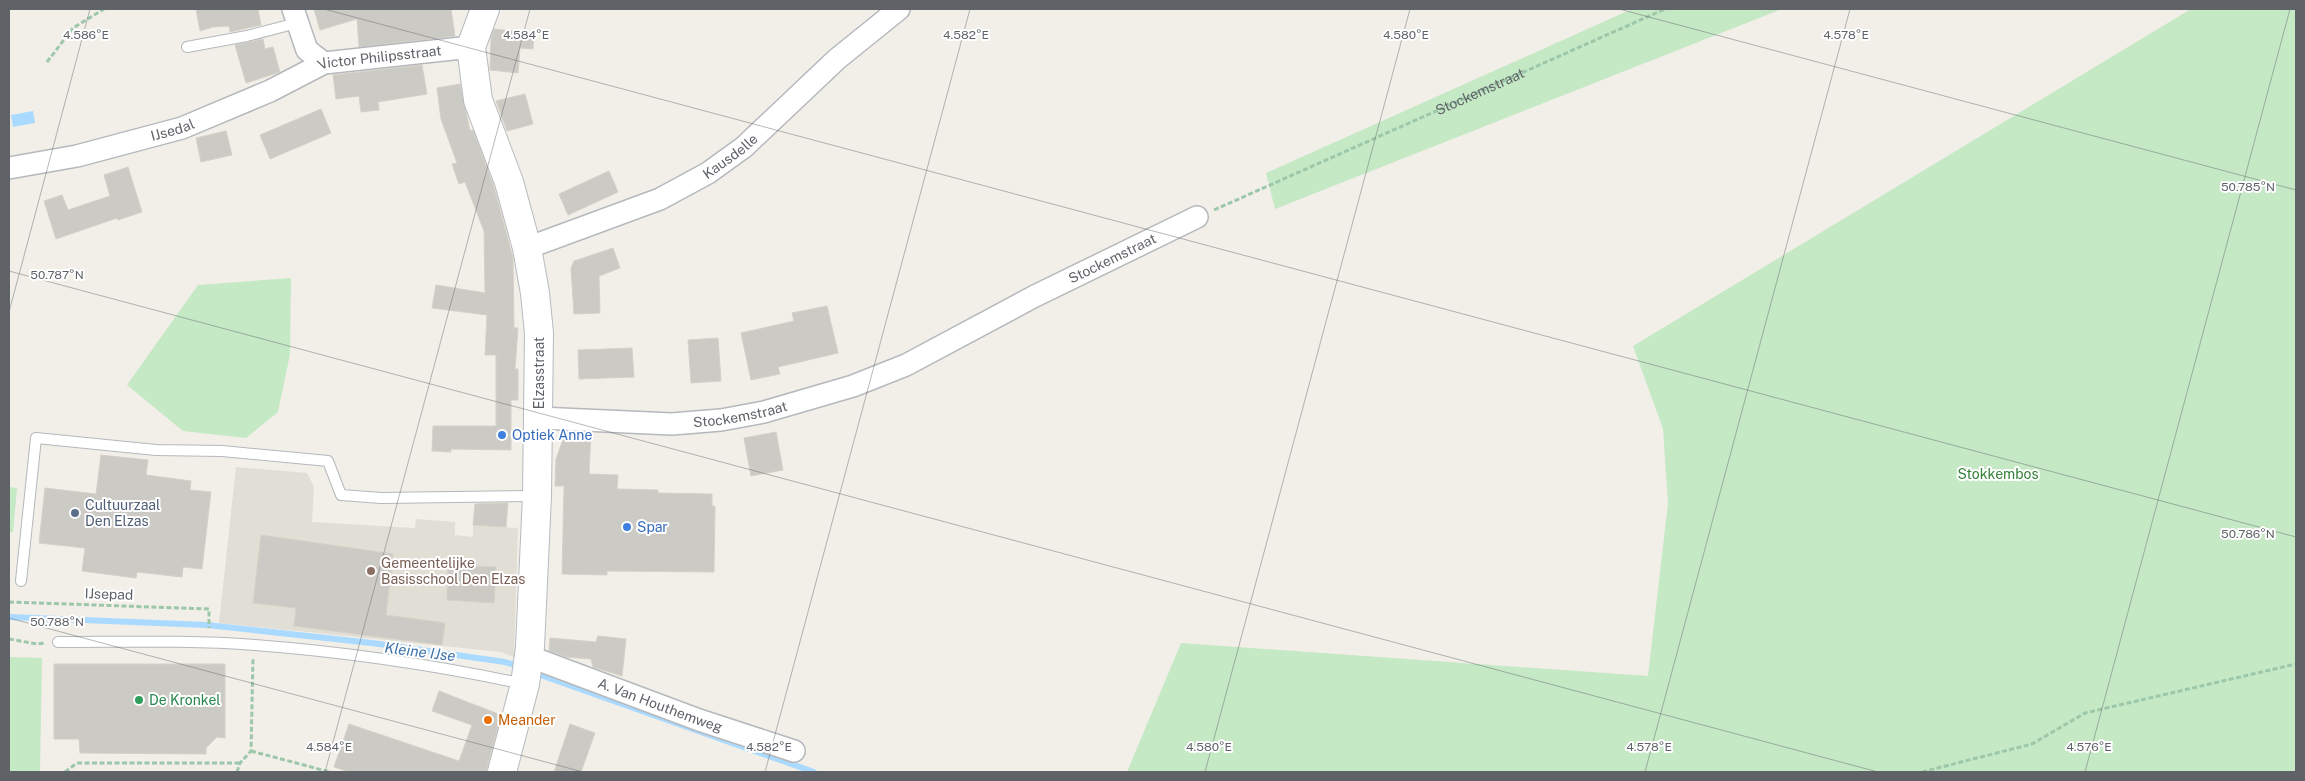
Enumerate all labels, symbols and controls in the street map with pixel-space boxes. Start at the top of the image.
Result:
text: 4.586°E [63,28,109,42]
text: 4.584°E [503,28,549,42]
text: 4.582°E [943,28,989,42]
text: 4.580°E [1383,28,1429,42]
text: 4.578°E [1823,28,1869,42]
street label: Victor Philipsstraat [315,42,442,73]
street label: Stockemstraat [1433,65,1527,118]
street label: IJsedal [149,116,197,144]
street label: Kausdelle [700,130,761,182]
text: 50.785°N [2221,180,2275,194]
street label: Stockemstraat [1066,230,1159,286]
text: 50.787°N [30,268,84,282]
street label: Elzasstraat [531,337,547,409]
street label: Stockemstraat [692,398,789,430]
place label: Optiek Anne [512,427,592,443]
marker: Optiek Anne [496,429,508,441]
park label: Stokkembos [1957,466,2039,482]
place label: Cultuurzaal Den Elzas [85,497,160,529]
marker: Cultuurzaal Den Elzas [69,507,81,519]
place label: Spar [637,519,668,535]
marker: Spar [621,521,633,533]
text: 50.786°N [2221,527,2275,541]
place label: Gemeentelijke Basisschool Den Elzas [381,555,525,587]
marker: Gemeentelijke Basisschool Den Elzas [365,565,377,577]
street label: IJsepad [84,585,134,603]
text: 50.788°N [30,615,84,629]
water label: Kleine IJse [384,639,457,664]
street label: A. Van Houthemweg [596,675,725,735]
place label: De Kronkel [149,692,221,708]
marker: De Kronkel [133,694,145,706]
place label: Meander [498,712,556,728]
marker: Meander [482,714,494,726]
text: 4.584°E [306,740,352,754]
text: 4.582°E [746,740,792,754]
text: 4.580°E [1186,740,1232,754]
text: 4.578°E [1626,740,1672,754]
text: 4.576°E [2066,740,2112,754]

